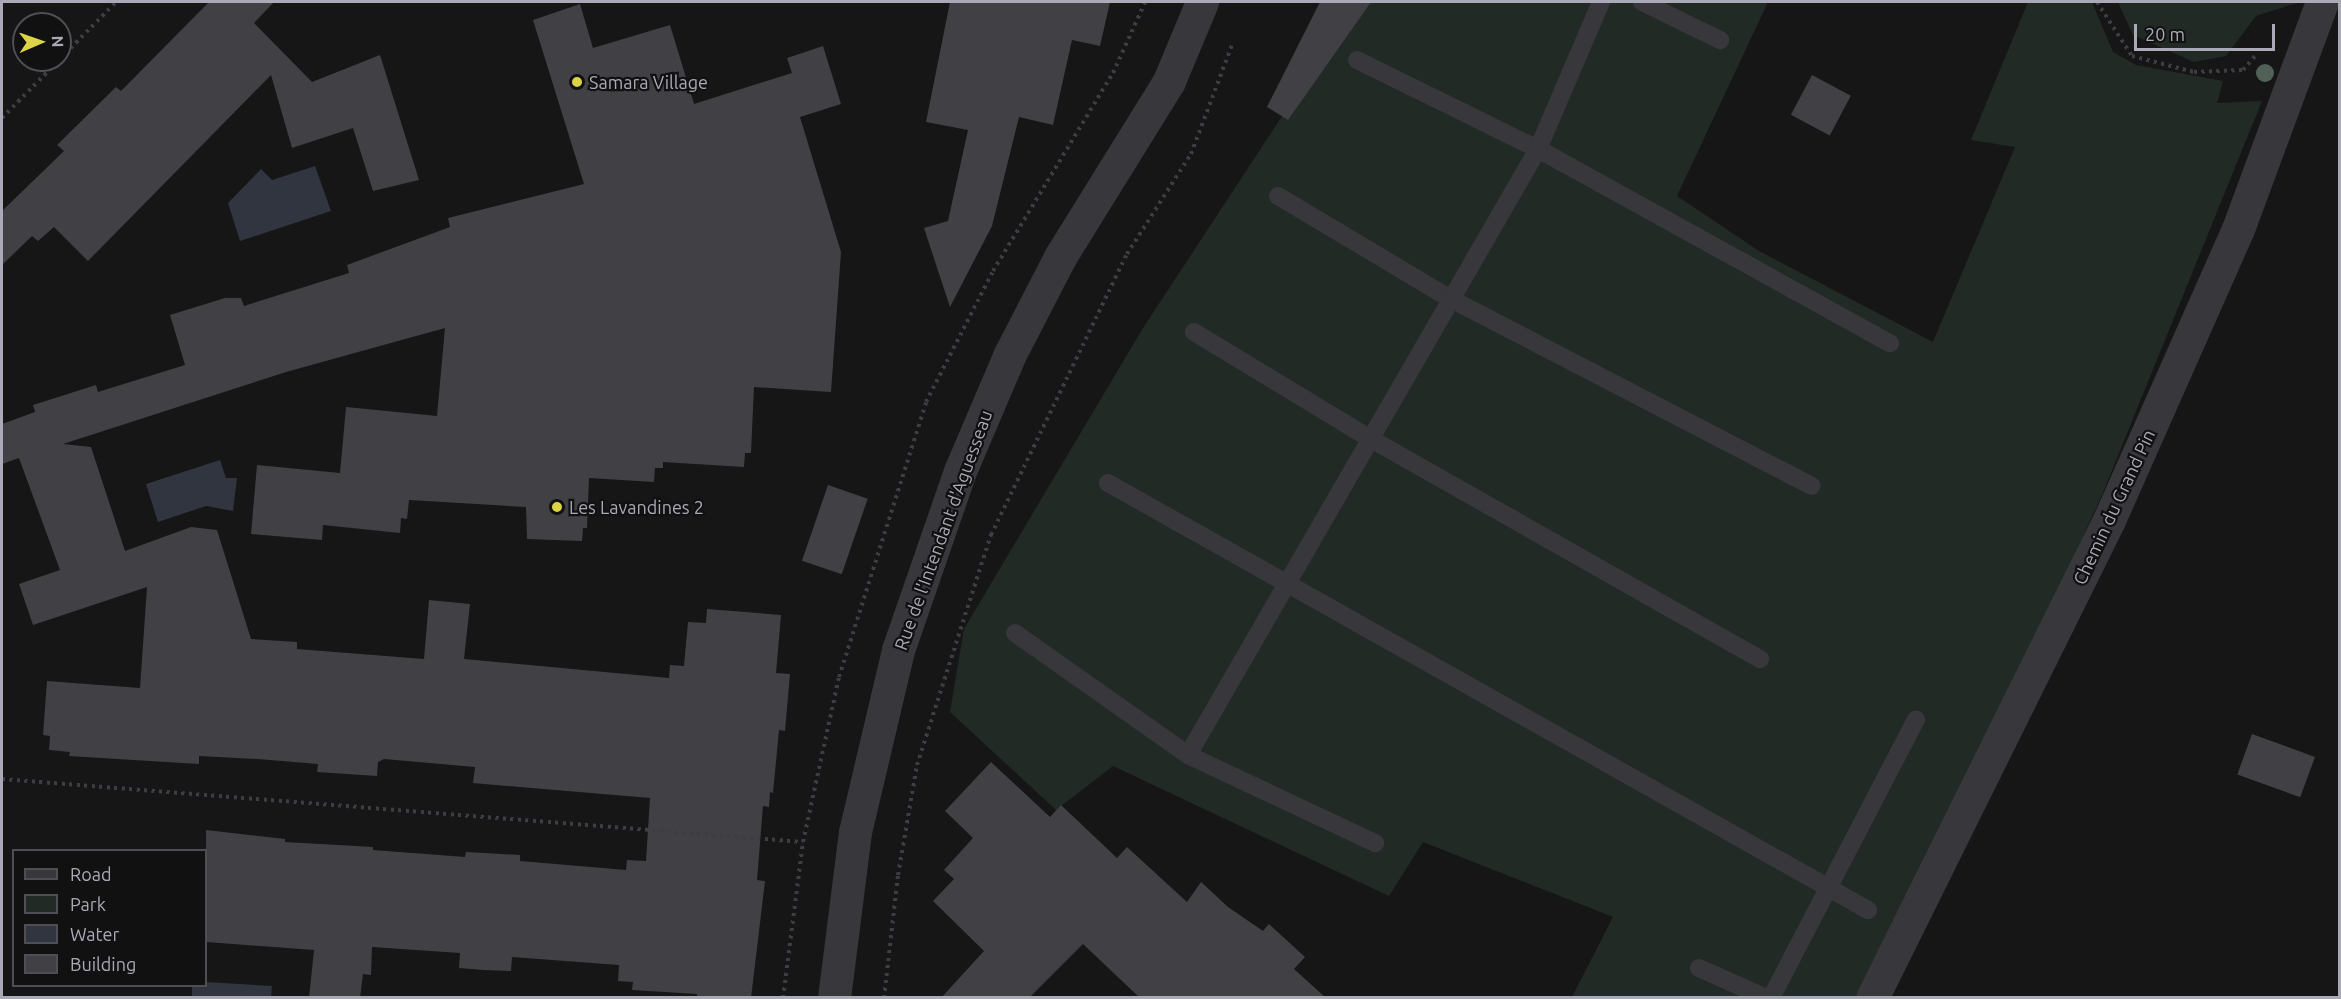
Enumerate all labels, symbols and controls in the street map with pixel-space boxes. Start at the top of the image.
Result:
north arrow [12,12,72,72]
scale bar [2137,12,2278,50]
text: 20 m [2145,24,2185,44]
text: N [49,35,67,48]
place label: Samara Village [589,71,708,93]
marker: Samara Village [570,75,584,89]
street label: Rue de l'Intendant d'Aguesseau [889,407,997,653]
street label: Chemin du Grand Pin [2069,426,2159,588]
place label: Les Lavandines 2 [569,496,704,518]
marker: Les Lavandines 2 [550,500,564,514]
legend [12,849,207,987]
text: Road [70,864,112,884]
text: Park [70,894,106,914]
text: Water [70,924,119,944]
text: Building [70,954,136,974]

